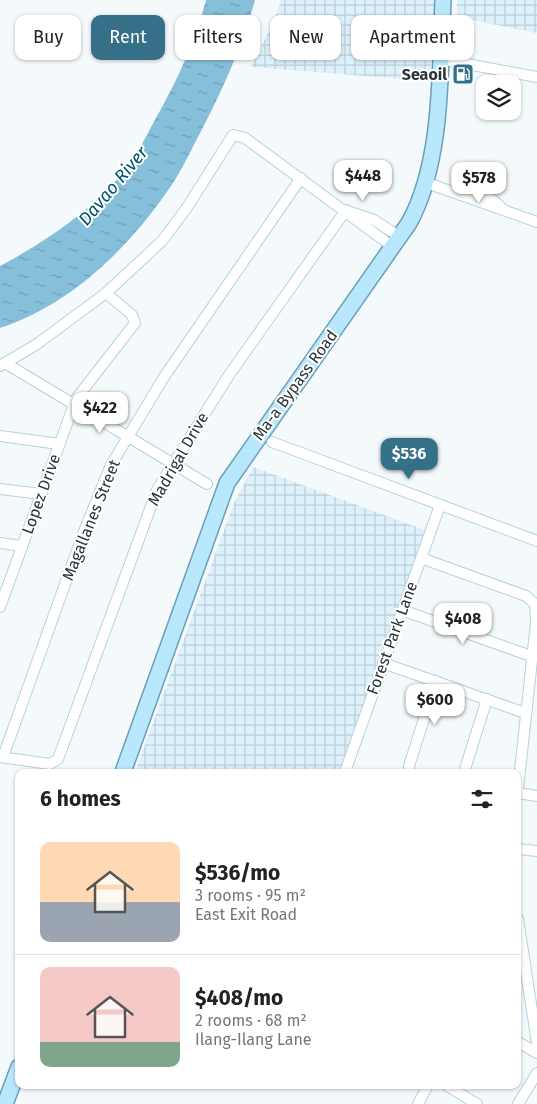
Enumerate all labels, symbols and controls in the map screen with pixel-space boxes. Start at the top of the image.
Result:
chip: Buy [15,15,81,60]
chip: Rent [91,15,165,60]
chip: Filters [175,15,260,60]
chip: New [270,15,341,60]
chip: Apartment [351,15,474,60]
fuel station icon: Seaoil [451,62,475,86]
place label: Seaoil [402,65,447,84]
map controls [476,75,521,120]
button: layers [476,75,521,120]
water label: Davao River [74,141,153,230]
pin: $448 [333,160,393,202]
pin: $578 [449,162,509,204]
text: $448 [345,166,381,185]
text: $578 [462,168,496,187]
street label: Ma-a Bypass Road [249,326,341,444]
pin: $422 [70,392,130,434]
text: $422 [83,398,117,417]
street label: Madrigal Drive [144,409,212,509]
pin: $536 [379,438,439,480]
text: $536 [392,444,426,463]
street label: Lopez Drive [18,451,64,537]
street label: Magallanes Street [58,457,124,583]
street label: Forest Park Lane [363,579,421,697]
pin: $408 [433,602,493,645]
text: $408 [445,609,481,628]
pin: $600 [405,684,465,726]
text: $600 [417,690,453,709]
icon: filters [468,785,496,813]
text: 6 homes [40,786,121,812]
text: $536/mo [195,860,280,886]
icon: home [80,862,140,922]
text: 3 rooms · 95 m² [195,886,306,905]
text: East Exit Road [195,905,297,924]
text: $408/mo [195,985,283,1011]
icon: home [80,987,140,1047]
text: 2 rooms · 68 m² [195,1011,307,1030]
text: Ilang-Ilang Lane [195,1030,312,1049]

